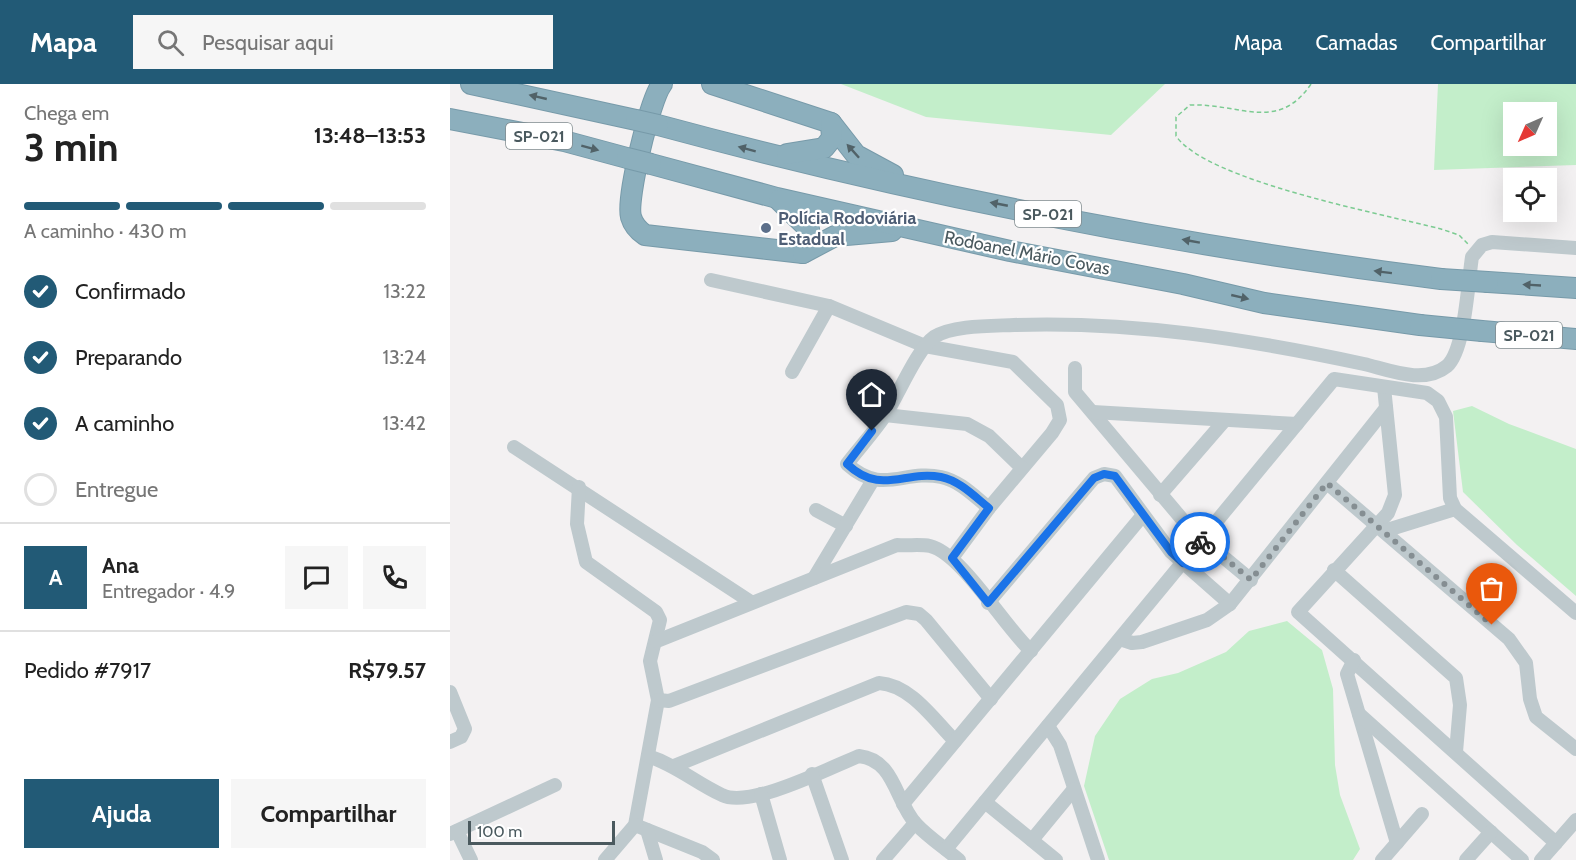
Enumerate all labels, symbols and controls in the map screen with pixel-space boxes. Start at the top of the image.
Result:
search box [133,15,553,69]
text: Mapa [30,25,97,59]
icon: search [154,26,187,59]
text: Pesquisar aqui [202,29,334,56]
text: Mapa [1234,30,1282,55]
text: Camadas [1315,30,1397,55]
text: Compartilhar [1430,30,1546,55]
one-way arrow [529,92,547,102]
text: Chega em [24,101,109,125]
north arrow [1503,102,1557,156]
map controls [1503,102,1557,222]
text: 13:48–13:53 [314,122,426,149]
text: 3 min [24,123,119,171]
road number: SP-021 [506,123,572,149]
one-way arrow [846,143,860,158]
one-way arrow [581,144,599,153]
one-way arrow [738,144,756,153]
button: locate [1503,168,1557,222]
one-way arrow [990,199,1009,208]
road number: SP-021 [1015,201,1081,227]
place label: Polícia Rodoviária Estadual [778,207,916,250]
text: A caminho · 430 m [24,219,186,243]
marker: Polícia Rodoviária Estadual [759,221,773,235]
street label: Rodoanel Mário Covas [942,226,1112,280]
one-way arrow [1181,236,1200,245]
one-way arrow [1374,267,1393,276]
icon: check [24,275,57,308]
text: Confirmado [75,278,186,305]
text: 13:22 [384,279,426,303]
one-way arrow [1523,280,1542,290]
one-way arrow [1231,293,1250,302]
road number: SP-021 [1496,322,1562,348]
icon: check [24,341,57,374]
text: Preparando [75,344,182,371]
text: 13:24 [382,345,426,369]
pin [846,369,897,431]
icon: home [855,378,888,411]
icon: check [24,407,57,440]
text: A caminho [75,410,174,437]
text: 13:42 [382,411,426,435]
text: Entregue [75,476,158,503]
courier [1170,512,1230,572]
icon: bike [1184,526,1217,559]
button: chat [285,546,348,609]
button: phone [363,546,426,609]
text: Ana [102,552,139,579]
pin [1466,563,1517,625]
text: A [49,564,62,591]
icon: bag [1475,572,1508,605]
text: Entregador · 4.9 [102,579,235,603]
text: Pedido #7917 [24,657,151,684]
text: R$79.57 [348,657,426,684]
button: Ajuda [24,779,219,848]
button: Compartilhar [231,779,426,848]
scale bar [468,818,615,846]
text: 100 m [477,822,522,841]

